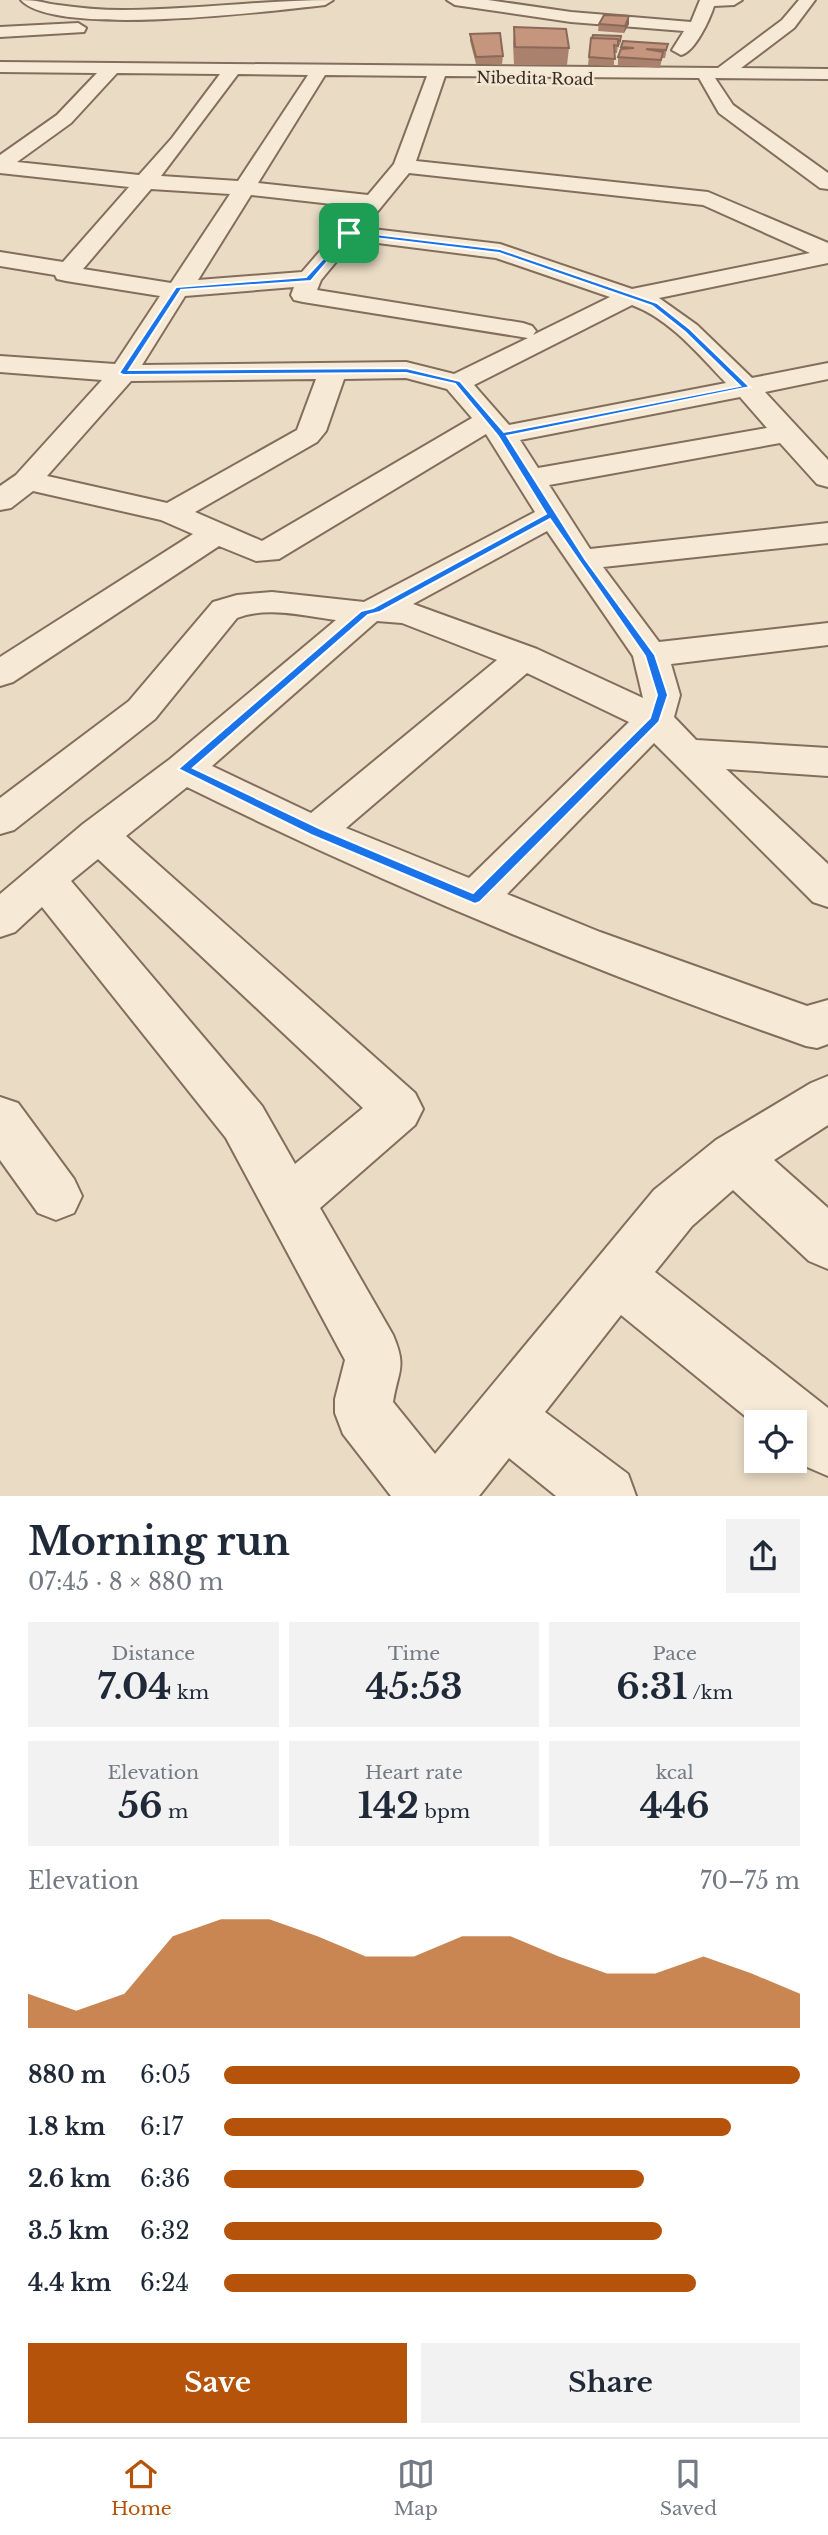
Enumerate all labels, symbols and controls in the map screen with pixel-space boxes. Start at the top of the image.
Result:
street label: Nibedita Road [476,67,594,89]
pin [319,203,379,263]
icon: arrive [330,214,368,252]
map controls [744,1410,807,1473]
button: locate [744,1410,807,1473]
text: Morning run [28,1518,290,1565]
button: share [726,1519,800,1593]
text: 07:45 · 8 × 880 m [28,1568,223,1596]
text: Distance [111,1642,195,1665]
text: Time [388,1642,440,1665]
text: Pace [652,1642,697,1665]
text: 7.04 [97,1665,172,1708]
text: 45:53 [365,1665,463,1708]
text: 6:31 [616,1665,687,1708]
text: km [172,1681,209,1704]
text: /km [687,1681,733,1704]
text: Elevation [107,1761,199,1784]
text: Heart rate [365,1761,463,1784]
text: kcal [656,1761,694,1784]
text: 56 [118,1784,163,1827]
text: 142 [358,1784,419,1827]
text: 446 [640,1784,710,1827]
text: m [163,1800,188,1823]
text: bpm [419,1800,470,1823]
text: Elevation [28,1867,139,1895]
text: 70–75 m [700,1867,800,1895]
text: 880 m [28,2061,106,2089]
text: 6:05 [140,2061,191,2089]
text: 1.8 km [28,2113,105,2141]
text: 6:17 [140,2113,183,2141]
text: 2.6 km [28,2165,111,2193]
text: 6:36 [140,2165,190,2193]
text: 3.5 km [28,2217,109,2245]
text: 6:32 [140,2217,190,2245]
text: 4.4 km [28,2269,111,2297]
text: 6:24 [140,2269,189,2297]
button: Save [28,2343,407,2423]
button: Share [421,2343,800,2423]
tab: Home [111,2455,172,2520]
tab: Map [394,2455,438,2520]
tab: Saved [660,2455,717,2520]

